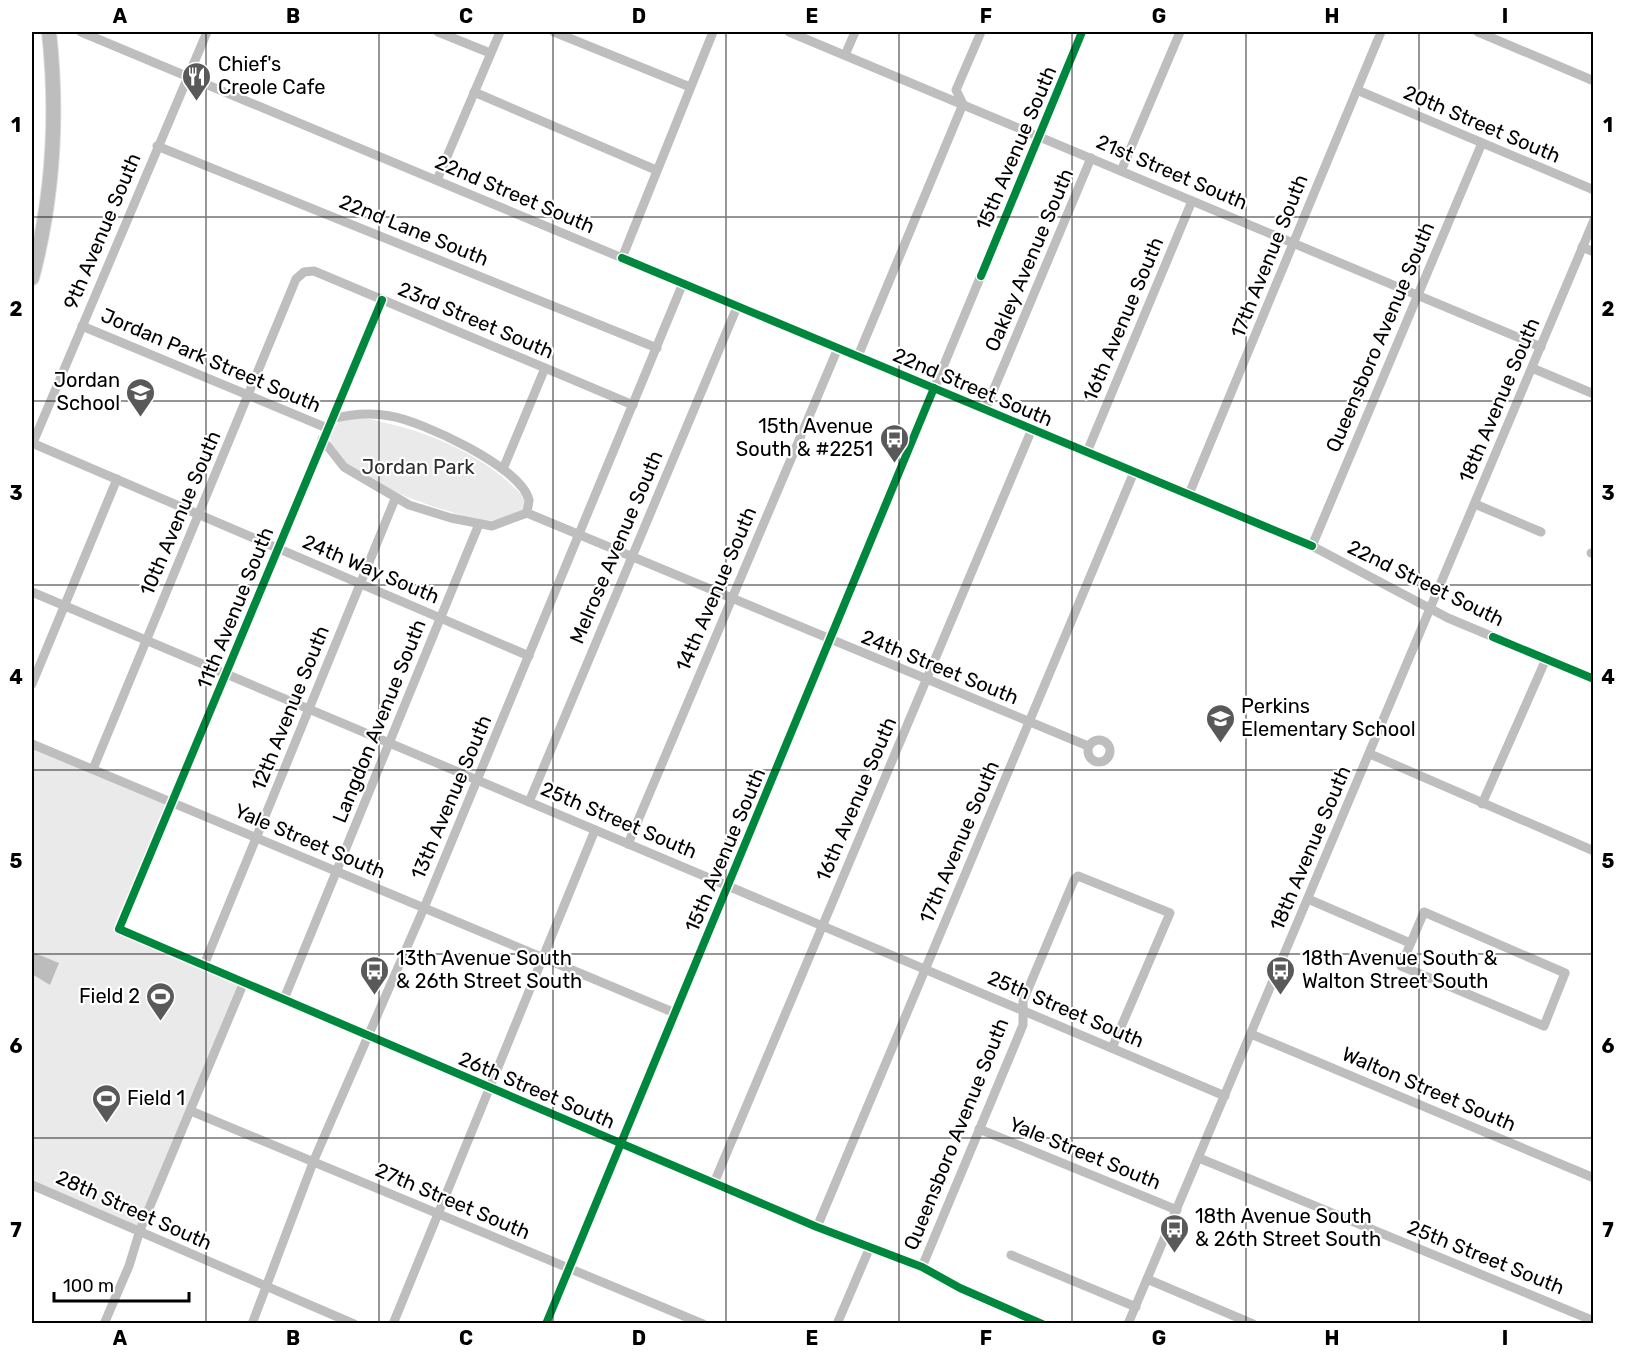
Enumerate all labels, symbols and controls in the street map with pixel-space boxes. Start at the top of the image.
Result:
text: A [113,4,128,28]
text: B [286,4,300,28]
text: C [459,4,473,28]
text: D [632,4,646,28]
text: E [806,4,818,28]
text: F [980,4,992,28]
text: G [1152,4,1166,28]
text: H [1325,4,1339,28]
text: I [1502,4,1508,28]
place label: Chief's Creole Cafe [218,52,325,99]
restaurant icon: Chief's Creole Cafe [181,60,213,102]
street label: 15th Avenue South [971,62,1061,234]
street label: 20th Street South [1400,80,1564,168]
text: 1 [11,113,21,137]
text: 1 [1603,113,1613,137]
street label: 21st Street South [1093,129,1251,215]
street label: 9th Avenue South [58,149,146,313]
street label: 22nd Street South [432,150,598,238]
street label: Oakley Avenue South [980,165,1078,355]
street label: 17th Avenue South [1225,171,1313,341]
street label: 22nd Lane South [336,189,492,271]
street label: Queensboro Avenue South [1321,218,1439,456]
street label: 16th Avenue South [1078,233,1168,405]
street label: 23rd Street South [395,276,557,364]
text: 2 [10,297,23,321]
text: 2 [1602,297,1615,321]
street label: Jordan Park Street South [97,303,325,417]
street label: 18th Avenue South [1453,314,1545,486]
street label: 22nd Street South [890,343,1056,431]
place label: Jordan School [53,368,120,415]
school or university icon: Jordan School [125,376,157,418]
place label: 15th Avenue South & #2251 [736,414,873,461]
bus stop icon: 15th Avenue South & #2251 [878,422,910,464]
street label: 10th Avenue South [134,427,226,599]
street label: Melrose Avenue South [564,447,668,647]
park label: Jordan Park [361,455,475,479]
text: 3 [9,481,23,505]
text: 3 [1601,481,1615,505]
street label: 14th Avenue South [671,503,761,675]
street label: 11th Avenue South [192,524,278,692]
street label: 24th Way South [299,529,443,609]
street label: 22nd Street South [1344,535,1508,631]
street label: Langdon Avenue South [327,616,431,826]
street label: 12th Avenue South [246,622,334,794]
street label: 24th Street South [858,624,1022,710]
text: 4 [9,665,23,689]
text: 4 [1601,665,1615,689]
place label: Perkins Elementary School [1241,694,1416,741]
school or university icon: Perkins Elementary School [1204,702,1236,744]
street label: 13th Avenue South [406,711,496,883]
street label: 16th Avenue South [811,713,901,885]
street label: 17th Avenue South [914,757,1004,927]
street label: 18th Avenue South [1264,762,1356,934]
street label: 15th Avenue South [680,764,770,936]
street label: 25th Street South [537,776,701,864]
street label: Yale Street South [231,798,389,884]
text: 5 [10,849,23,873]
text: 5 [1602,849,1615,873]
place label: 13th Avenue South & 26th Street South [396,946,582,993]
place label: 18th Avenue South & Walton Street South [1302,946,1497,993]
bus stop icon: 13th Avenue South & 26th Street South [359,954,391,996]
bus stop icon: 18th Avenue South & Walton Street South [1265,954,1297,996]
street label: 25th Street South [984,965,1148,1053]
sports icon: Field 2 [145,980,177,1022]
place label: Field 2 [79,984,140,1008]
street label: Queensboro Avenue South [898,1015,1014,1253]
text: 6 [9,1034,23,1058]
text: 6 [1601,1034,1615,1058]
street label: Walton Street South [1338,1042,1520,1136]
street label: 26th Street South [455,1046,619,1134]
sports icon: Field 1 [90,1082,122,1124]
place label: Field 1 [127,1086,185,1110]
street label: Yale Street South [1006,1112,1164,1194]
street label: 27th Street South [372,1158,534,1244]
street label: 28th Street South [52,1165,216,1255]
place label: 18th Avenue South & 26th Street South [1195,1204,1381,1251]
bus stop icon: 18th Avenue South & 26th Street South [1158,1212,1190,1254]
street label: 25th Street South [1404,1215,1568,1299]
text: 7 [10,1218,22,1242]
text: 7 [1602,1218,1614,1242]
scale bar [54,1265,189,1303]
text: 100 m [63,1275,114,1297]
text: A [113,1326,128,1350]
text: B [286,1326,300,1350]
text: C [459,1326,473,1350]
text: D [632,1326,646,1350]
text: E [806,1326,818,1350]
text: F [980,1326,992,1350]
text: G [1152,1326,1166,1350]
text: H [1325,1326,1339,1350]
text: I [1502,1326,1508,1350]

